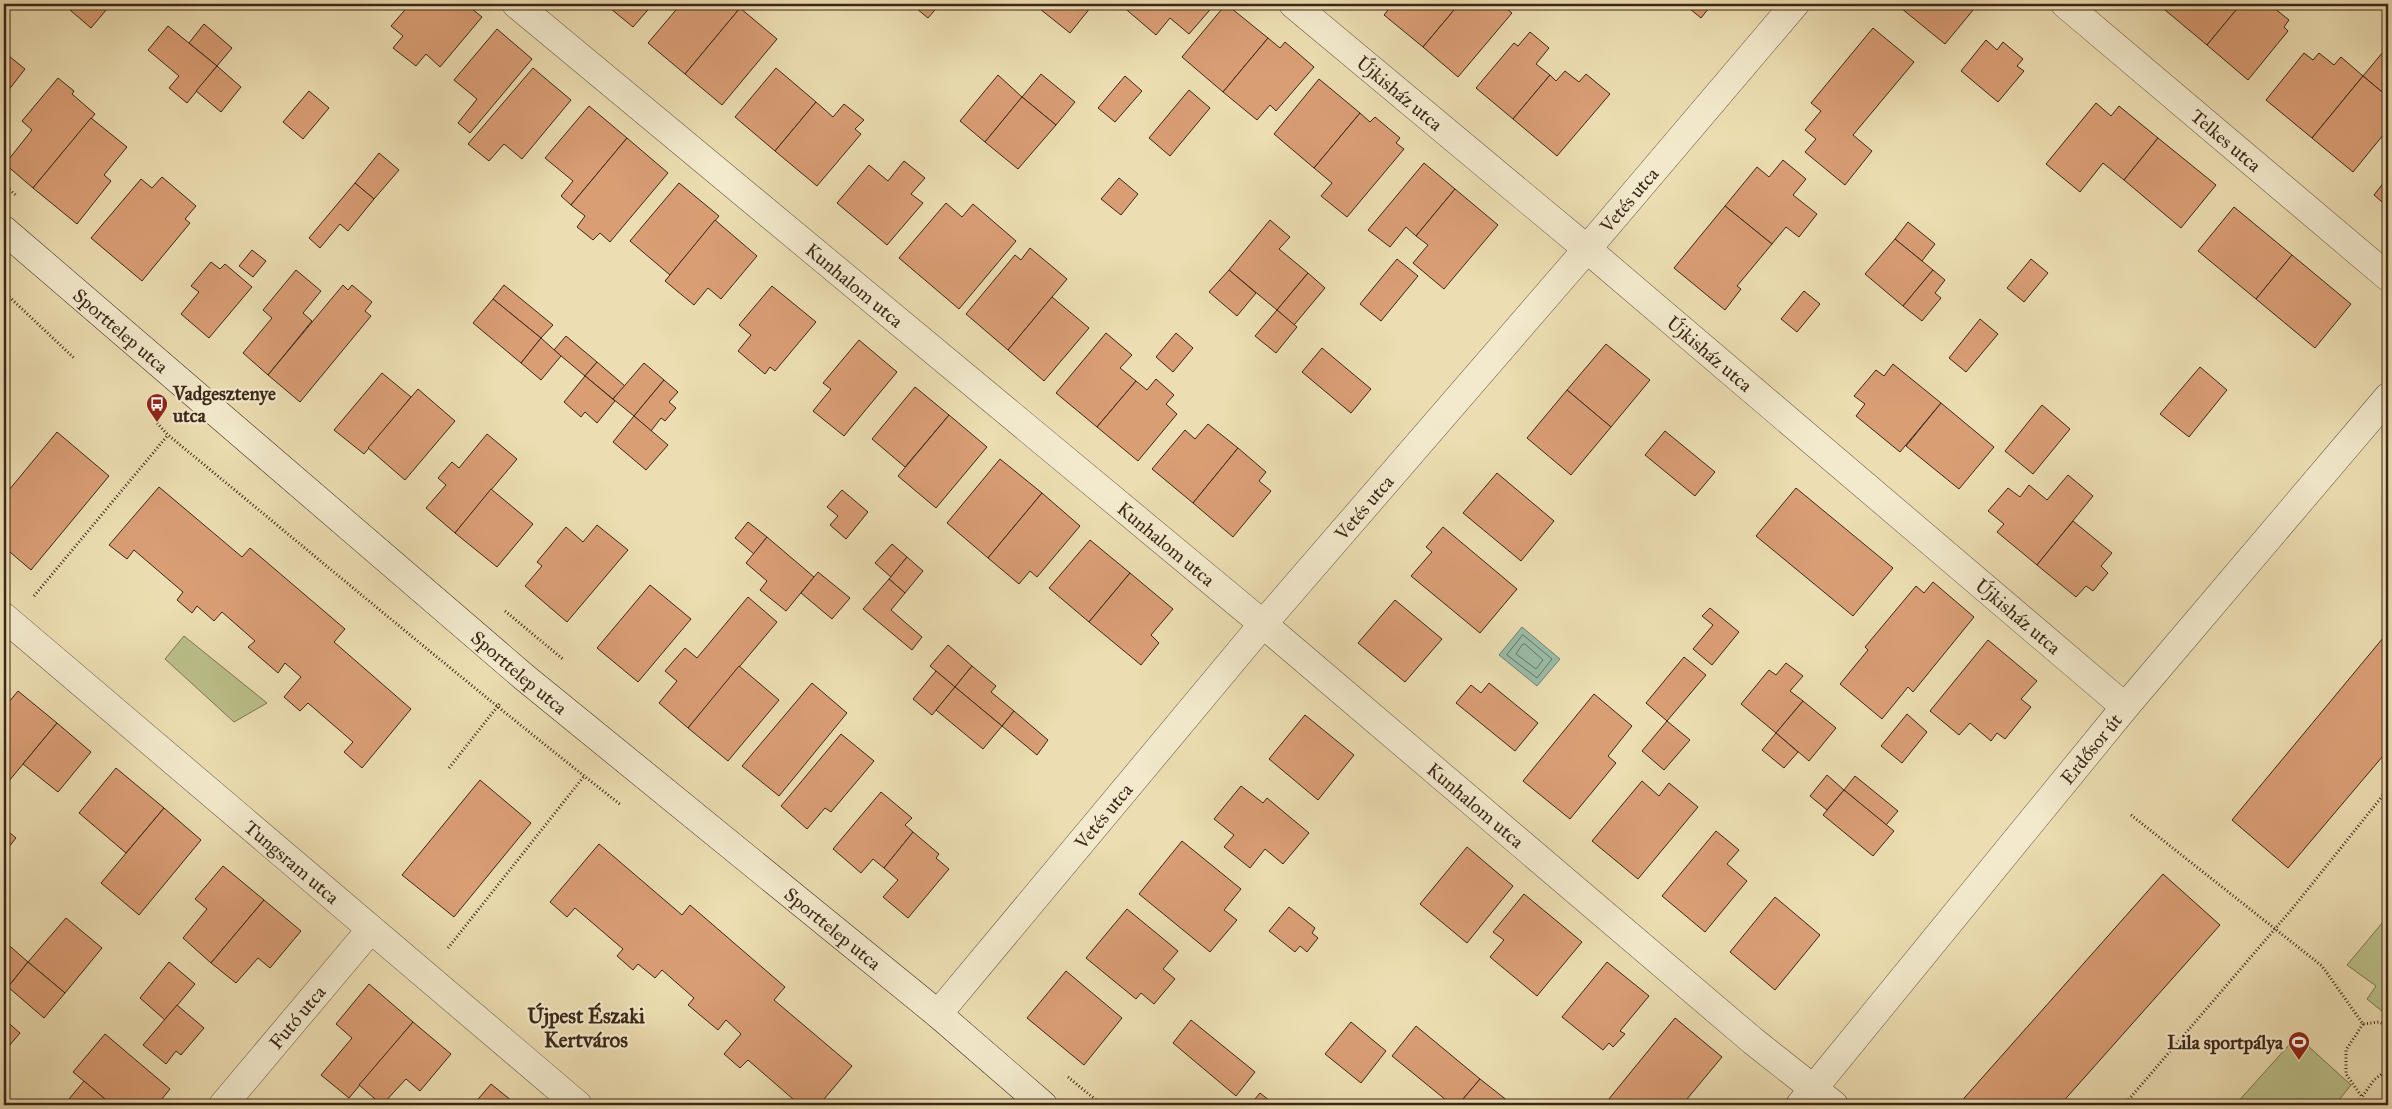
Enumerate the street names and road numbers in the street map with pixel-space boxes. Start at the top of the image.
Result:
street label: Újkisház utca [1352,50,1448,136]
street label: Telkes utca [2186,104,2267,177]
street label: Vetés utca [1594,162,1664,238]
street label: Kunhalom utca [801,238,909,333]
street label: Sporttelep utca [68,283,174,378]
street label: Újkisház utca [1662,310,1758,397]
street label: Vetés utca [1329,469,1399,545]
street label: Kunhalom utca [1113,497,1220,591]
street label: Újkisház utca [1971,573,2066,659]
street label: Sporttelep utca [467,625,573,720]
street label: Erdősor út [2055,708,2127,789]
street label: Kunhalom utca [1423,757,1529,853]
street label: Vetés utca [1069,778,1138,854]
street label: Tungsram utca [240,815,345,909]
street label: Sporttelep utca [780,882,887,975]
street label: Futó utca [264,980,331,1053]

